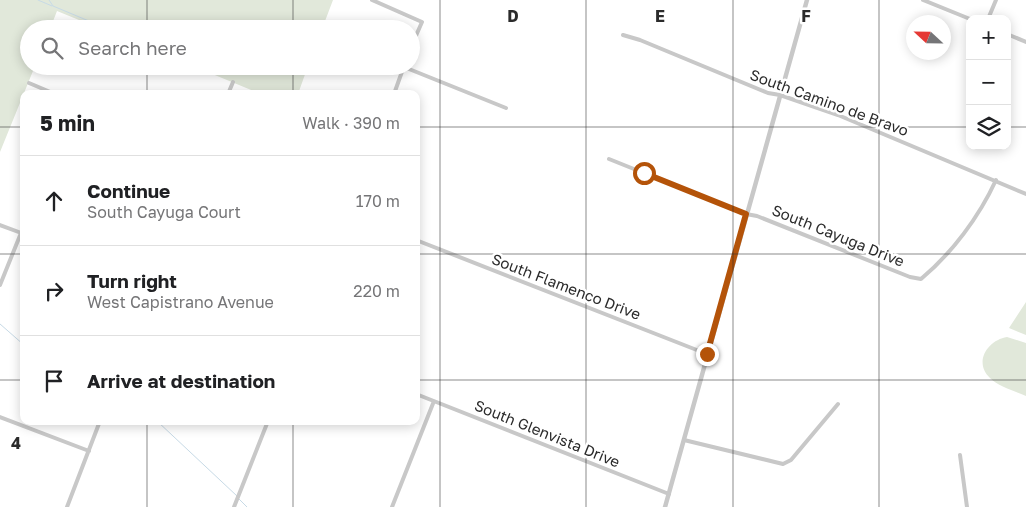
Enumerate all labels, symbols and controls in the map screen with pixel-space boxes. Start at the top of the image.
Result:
text: D [507,6,519,26]
text: E [655,6,665,26]
text: F [801,6,811,26]
north arrow [906,15,951,60]
map controls [966,15,1011,150]
button: + [966,15,1011,60]
search box [20,20,420,75]
icon: search [38,34,66,62]
text: Search here [78,36,187,59]
button: − [966,60,1011,105]
street label: South Camino de Bravo [748,65,911,139]
button: layers [966,105,1011,150]
text: 5 min [40,110,95,136]
text: Walk · 390 m [302,113,400,133]
route start [633,162,656,185]
text: Continue [87,179,170,202]
icon: ahead [40,187,68,215]
text: 170 m [356,191,400,211]
street label: South Cayuga Drive [770,200,907,270]
text: South Cayuga Court [87,202,241,222]
street label: South Flamenco Drive [489,249,644,323]
text: Turn right [87,269,177,292]
icon: right [40,277,68,305]
text: 220 m [353,281,400,301]
text: West Capistrano Avenue [87,292,274,312]
route end [696,343,719,366]
icon: arrive [40,367,68,395]
text: Arrive at destination [87,369,275,392]
street label: South Glenvista Drive [472,396,623,471]
text: 4 [11,433,21,453]

